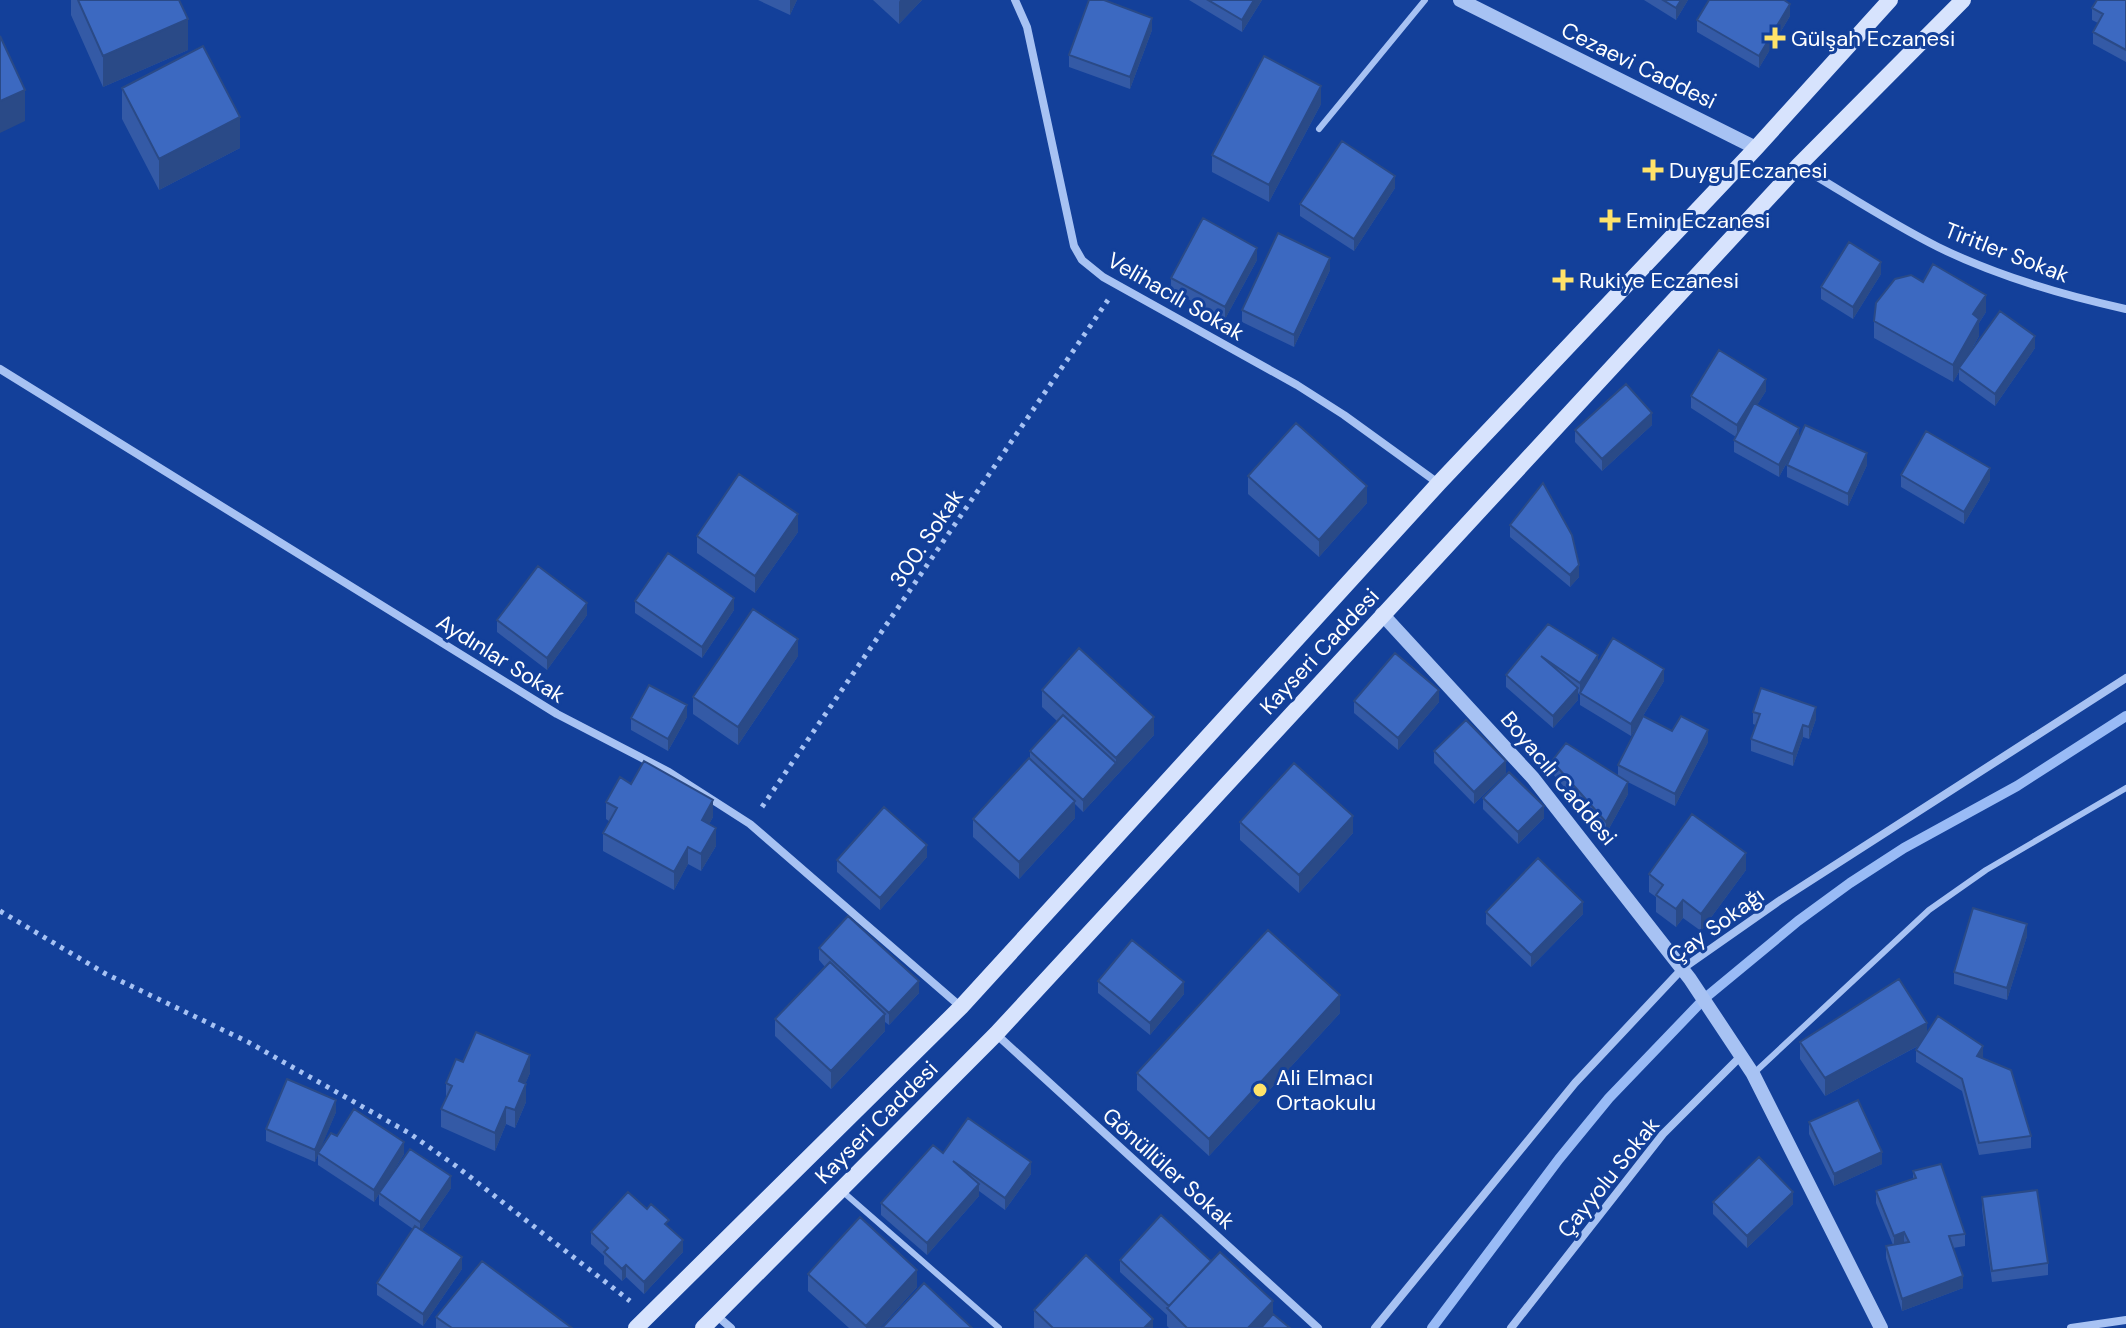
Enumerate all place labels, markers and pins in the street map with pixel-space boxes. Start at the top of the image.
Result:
place label: Gülşah Eczanesi [1791,24,1955,53]
marker: Gülşah Eczanesi [1766,29,1784,47]
place label: Duygu Eczanesi [1669,156,1828,185]
marker: Duygu Eczanesi [1644,161,1662,179]
place label: Emin Eczanesi [1626,206,1770,235]
marker: Emin Eczanesi [1601,211,1619,229]
place label: Rukiye Eczanesi [1579,266,1739,295]
marker: Rukiye Eczanesi [1554,271,1572,289]
place label: Ali Elmacı Ortaokulu [1276,1063,1376,1117]
marker: Ali Elmacı Ortaokulu [1251,1081,1269,1099]

